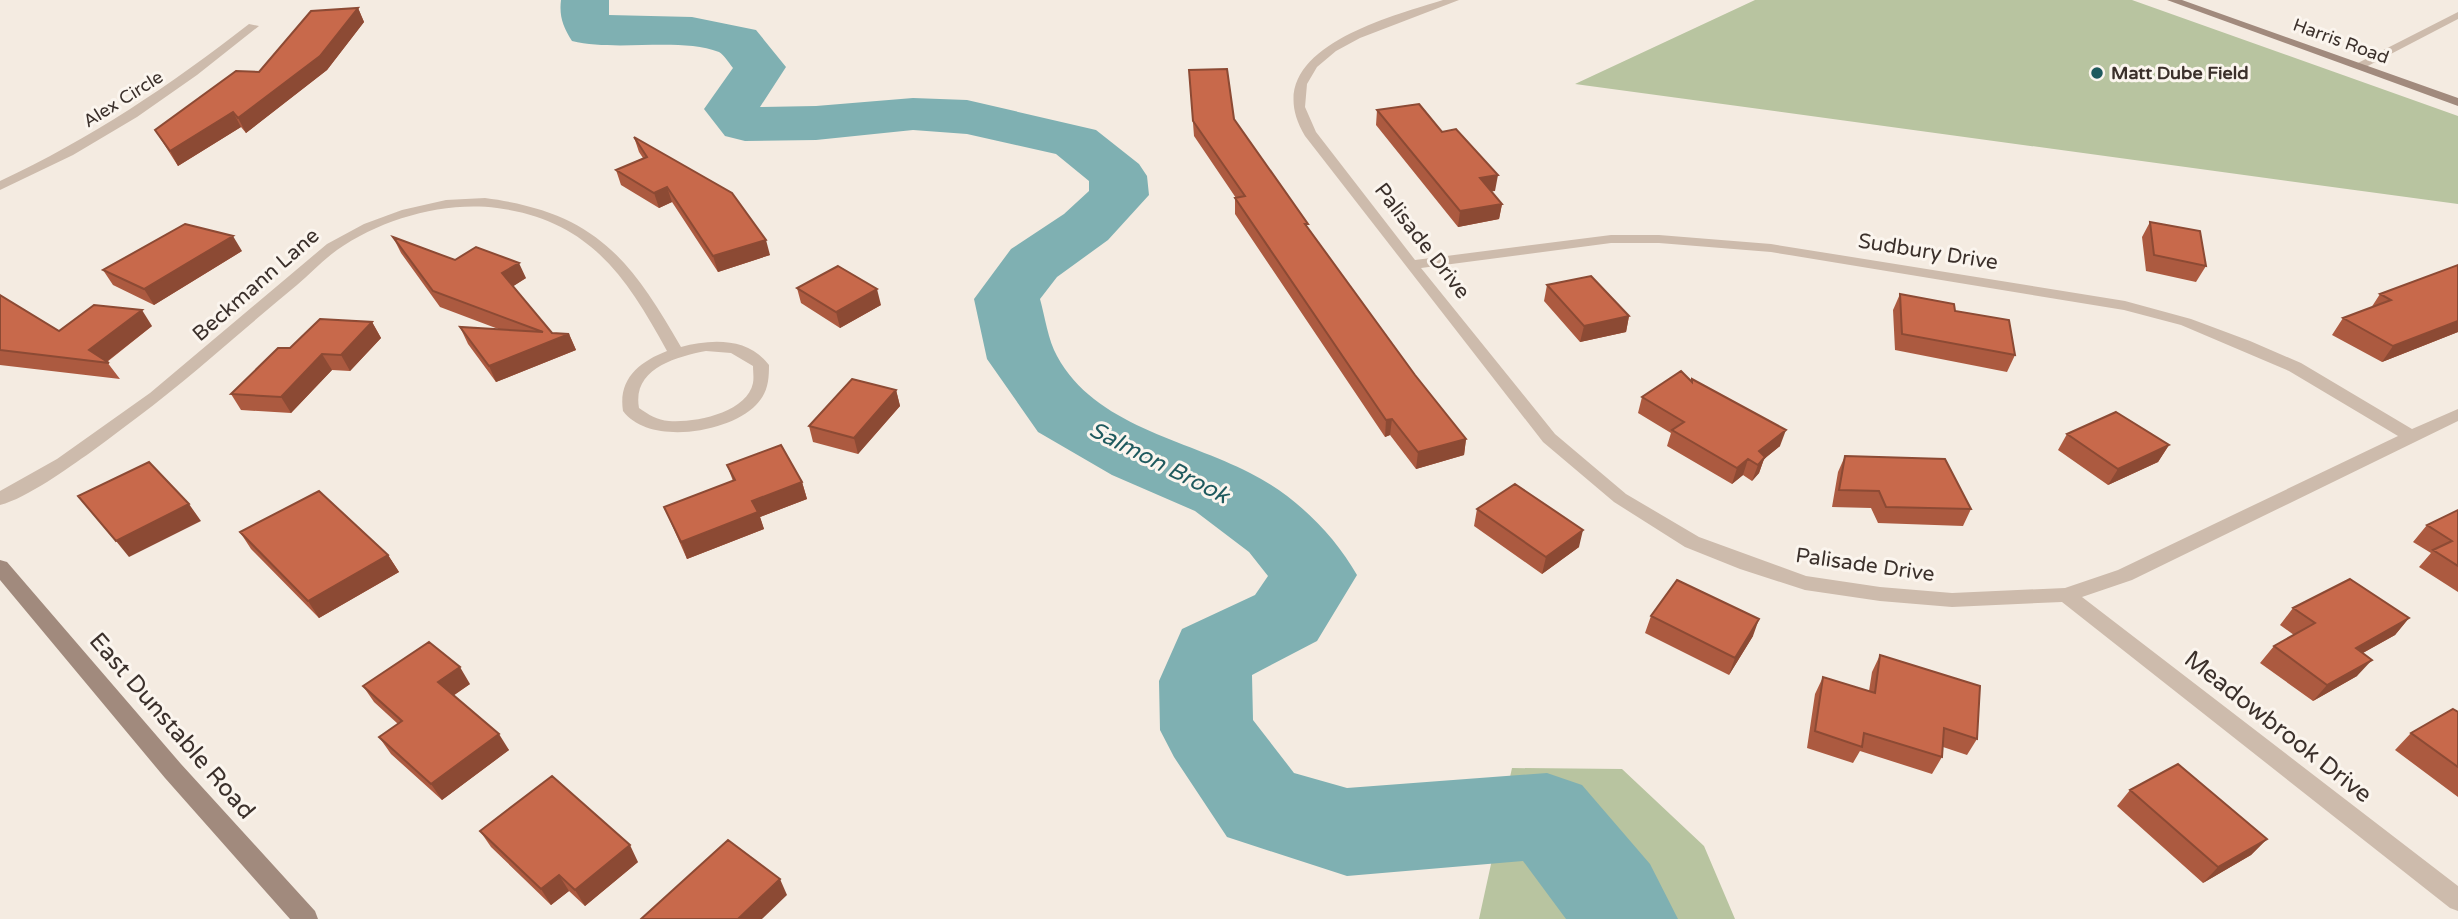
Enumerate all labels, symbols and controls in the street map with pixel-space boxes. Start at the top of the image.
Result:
street label: Harris Road [2290,13,2392,69]
place label: Matt Dube Field [2111,62,2249,84]
marker: Matt Dube Field [2089,65,2105,81]
street label: Alex Circle [79,66,167,132]
street label: Palisade Drive [1369,178,1475,304]
street label: Beckmann Lane [188,223,325,347]
street label: Sudbury Drive [1856,229,2000,275]
water label: Salmon Brook [1085,416,1235,511]
street label: Palisade Drive [1794,543,1936,587]
street label: East Dunstable Road [83,627,261,825]
street label: Meadowbrook Drive [2178,645,2378,809]

